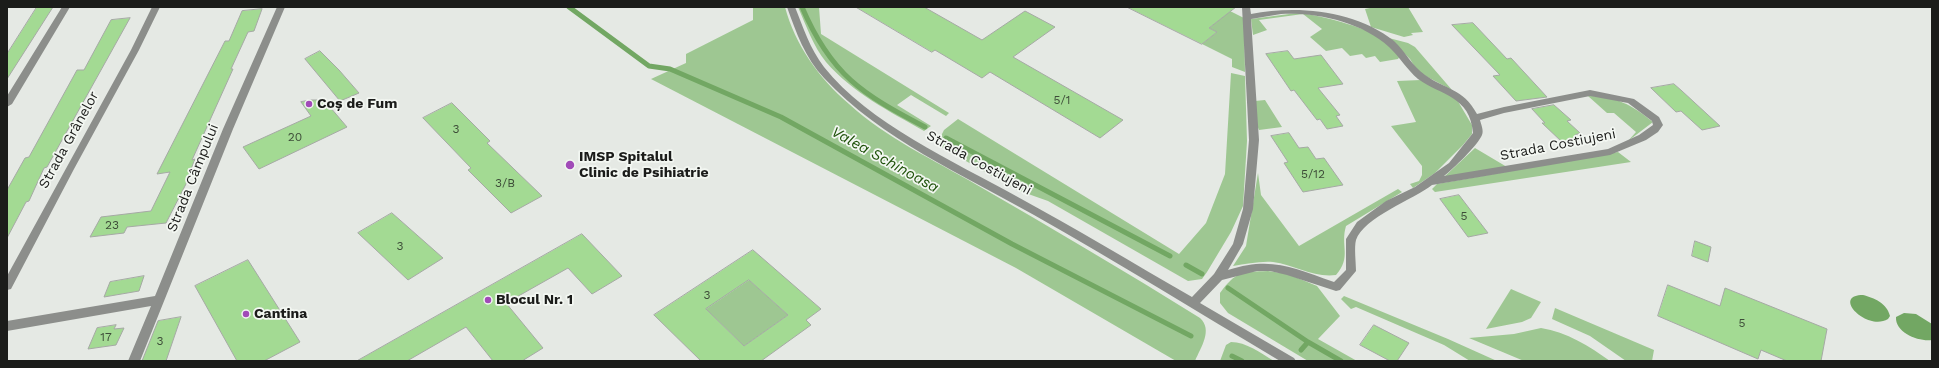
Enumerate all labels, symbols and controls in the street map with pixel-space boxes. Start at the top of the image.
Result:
street label: Strada Grânelor [35,88,103,192]
house number: 5/1 [1054,93,1070,107]
place label: Coș de Fum [317,96,397,112]
marker: Coș de Fum [304,99,314,109]
street label: Strada Câmpului [164,122,222,234]
house number: 3 [453,122,459,136]
water label: Valea Schinoasa [828,123,942,197]
street label: Strada Costiujeni [1499,126,1617,164]
street label: Strada Costiujeni [924,127,1034,199]
house number: 20 [288,130,302,144]
place label: IMSP Spitalul Clinic de Psihiatrie [579,149,709,182]
marker: IMSP Spitalul Clinic de Psihiatrie [564,159,576,171]
house number: 5/12 [1301,167,1325,181]
house number: 3/B [495,176,515,190]
house number: 5 [1461,209,1467,223]
house number: 23 [105,218,119,232]
house number: 3 [397,239,403,253]
house number: 3 [704,288,710,302]
place label: Blocul Nr. 1 [496,292,573,308]
marker: Blocul Nr. 1 [483,295,493,305]
place label: Cantina [254,306,307,322]
marker: Cantina [241,309,251,319]
house number: 5 [1739,316,1745,330]
house number: 17 [100,330,112,344]
house number: 3 [157,334,163,348]

